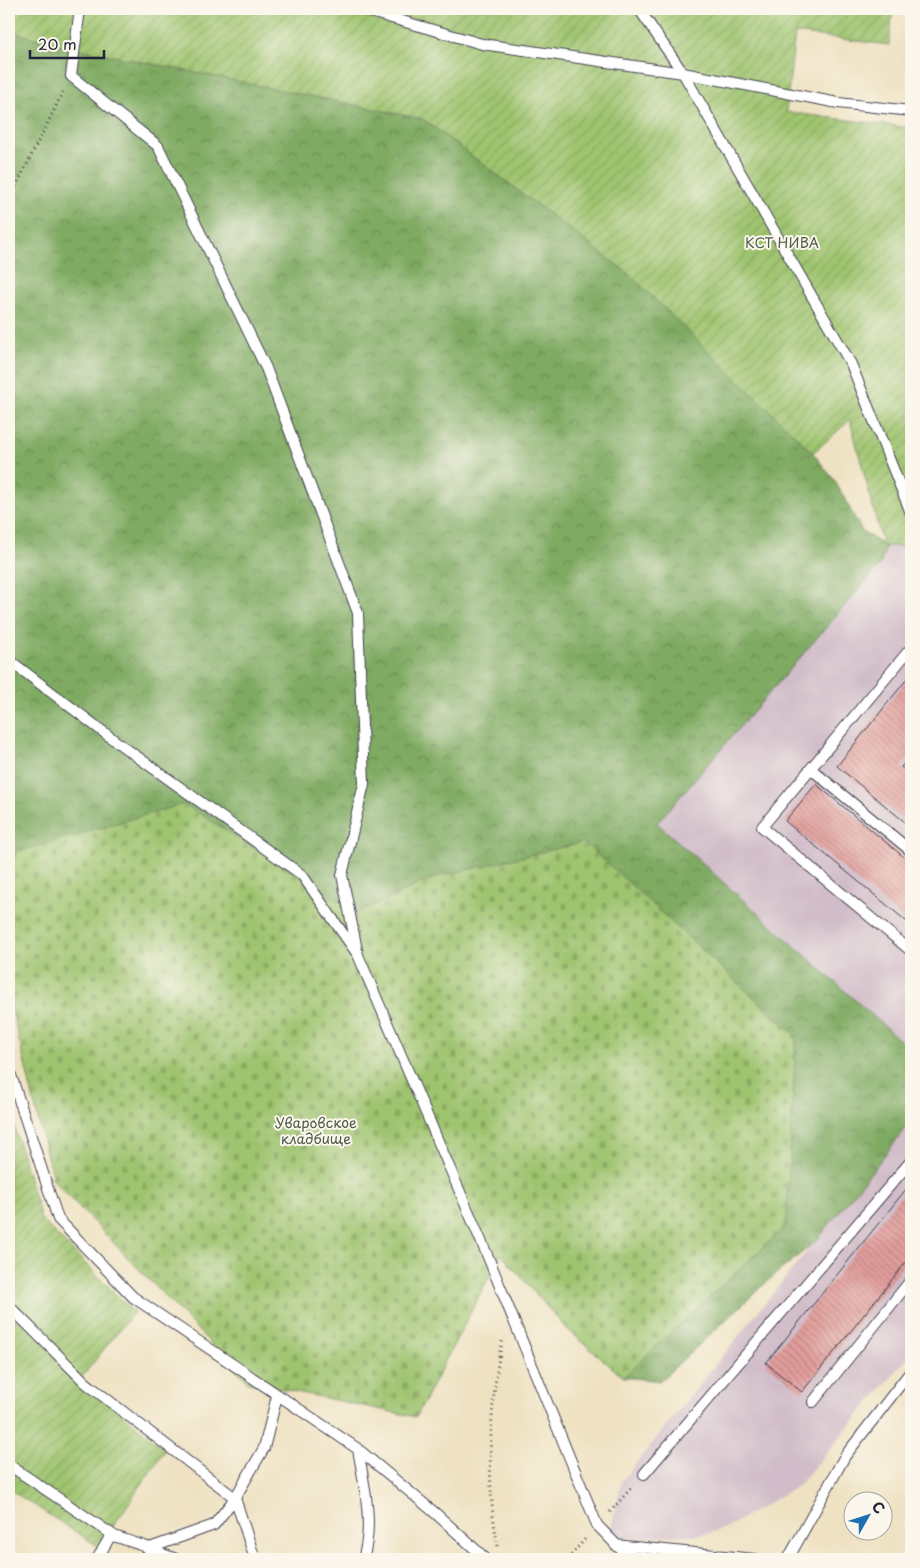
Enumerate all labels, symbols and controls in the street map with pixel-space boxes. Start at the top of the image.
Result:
scale bar [30,28,104,60]
text: 20 m [38,32,77,55]
park label: КСТ НИВА [745,232,819,253]
park label: Уваровское кладбище [275,1112,357,1149]
north arrow [842,1490,892,1540]
text: С [867,1497,890,1518]

